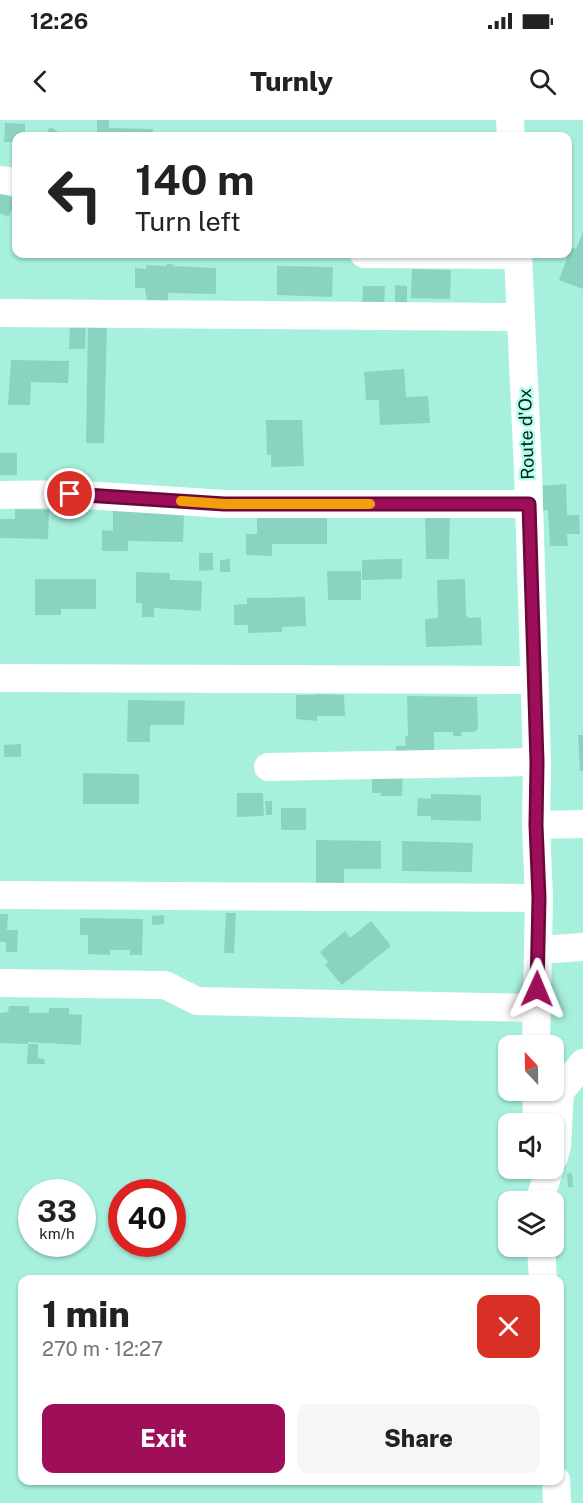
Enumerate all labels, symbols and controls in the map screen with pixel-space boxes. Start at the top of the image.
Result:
text: 12:26 [30,8,88,34]
icon: back [24,65,57,98]
text: Turnly [250,65,333,97]
icon: search [526,65,559,98]
text: 140 m [135,155,255,204]
icon: left [36,156,114,234]
text: Turn left [135,205,241,237]
street label: Route d'Ox [514,388,538,480]
pin [44,468,95,519]
icon: arrive [53,477,86,510]
position arrow [505,957,569,1021]
north arrow [498,1035,564,1101]
map controls [498,1035,564,1257]
button: sound [498,1113,564,1179]
speed limit sign: 40 [108,1179,186,1257]
button: layers [498,1191,564,1257]
text: 33 [37,1193,77,1229]
text: km/h [39,1225,75,1242]
text: 1 min [42,1293,130,1335]
button: close [477,1295,540,1358]
text: 270 m · 12:27 [42,1337,163,1361]
button: Exit [42,1404,285,1473]
button: Share [297,1404,540,1473]

